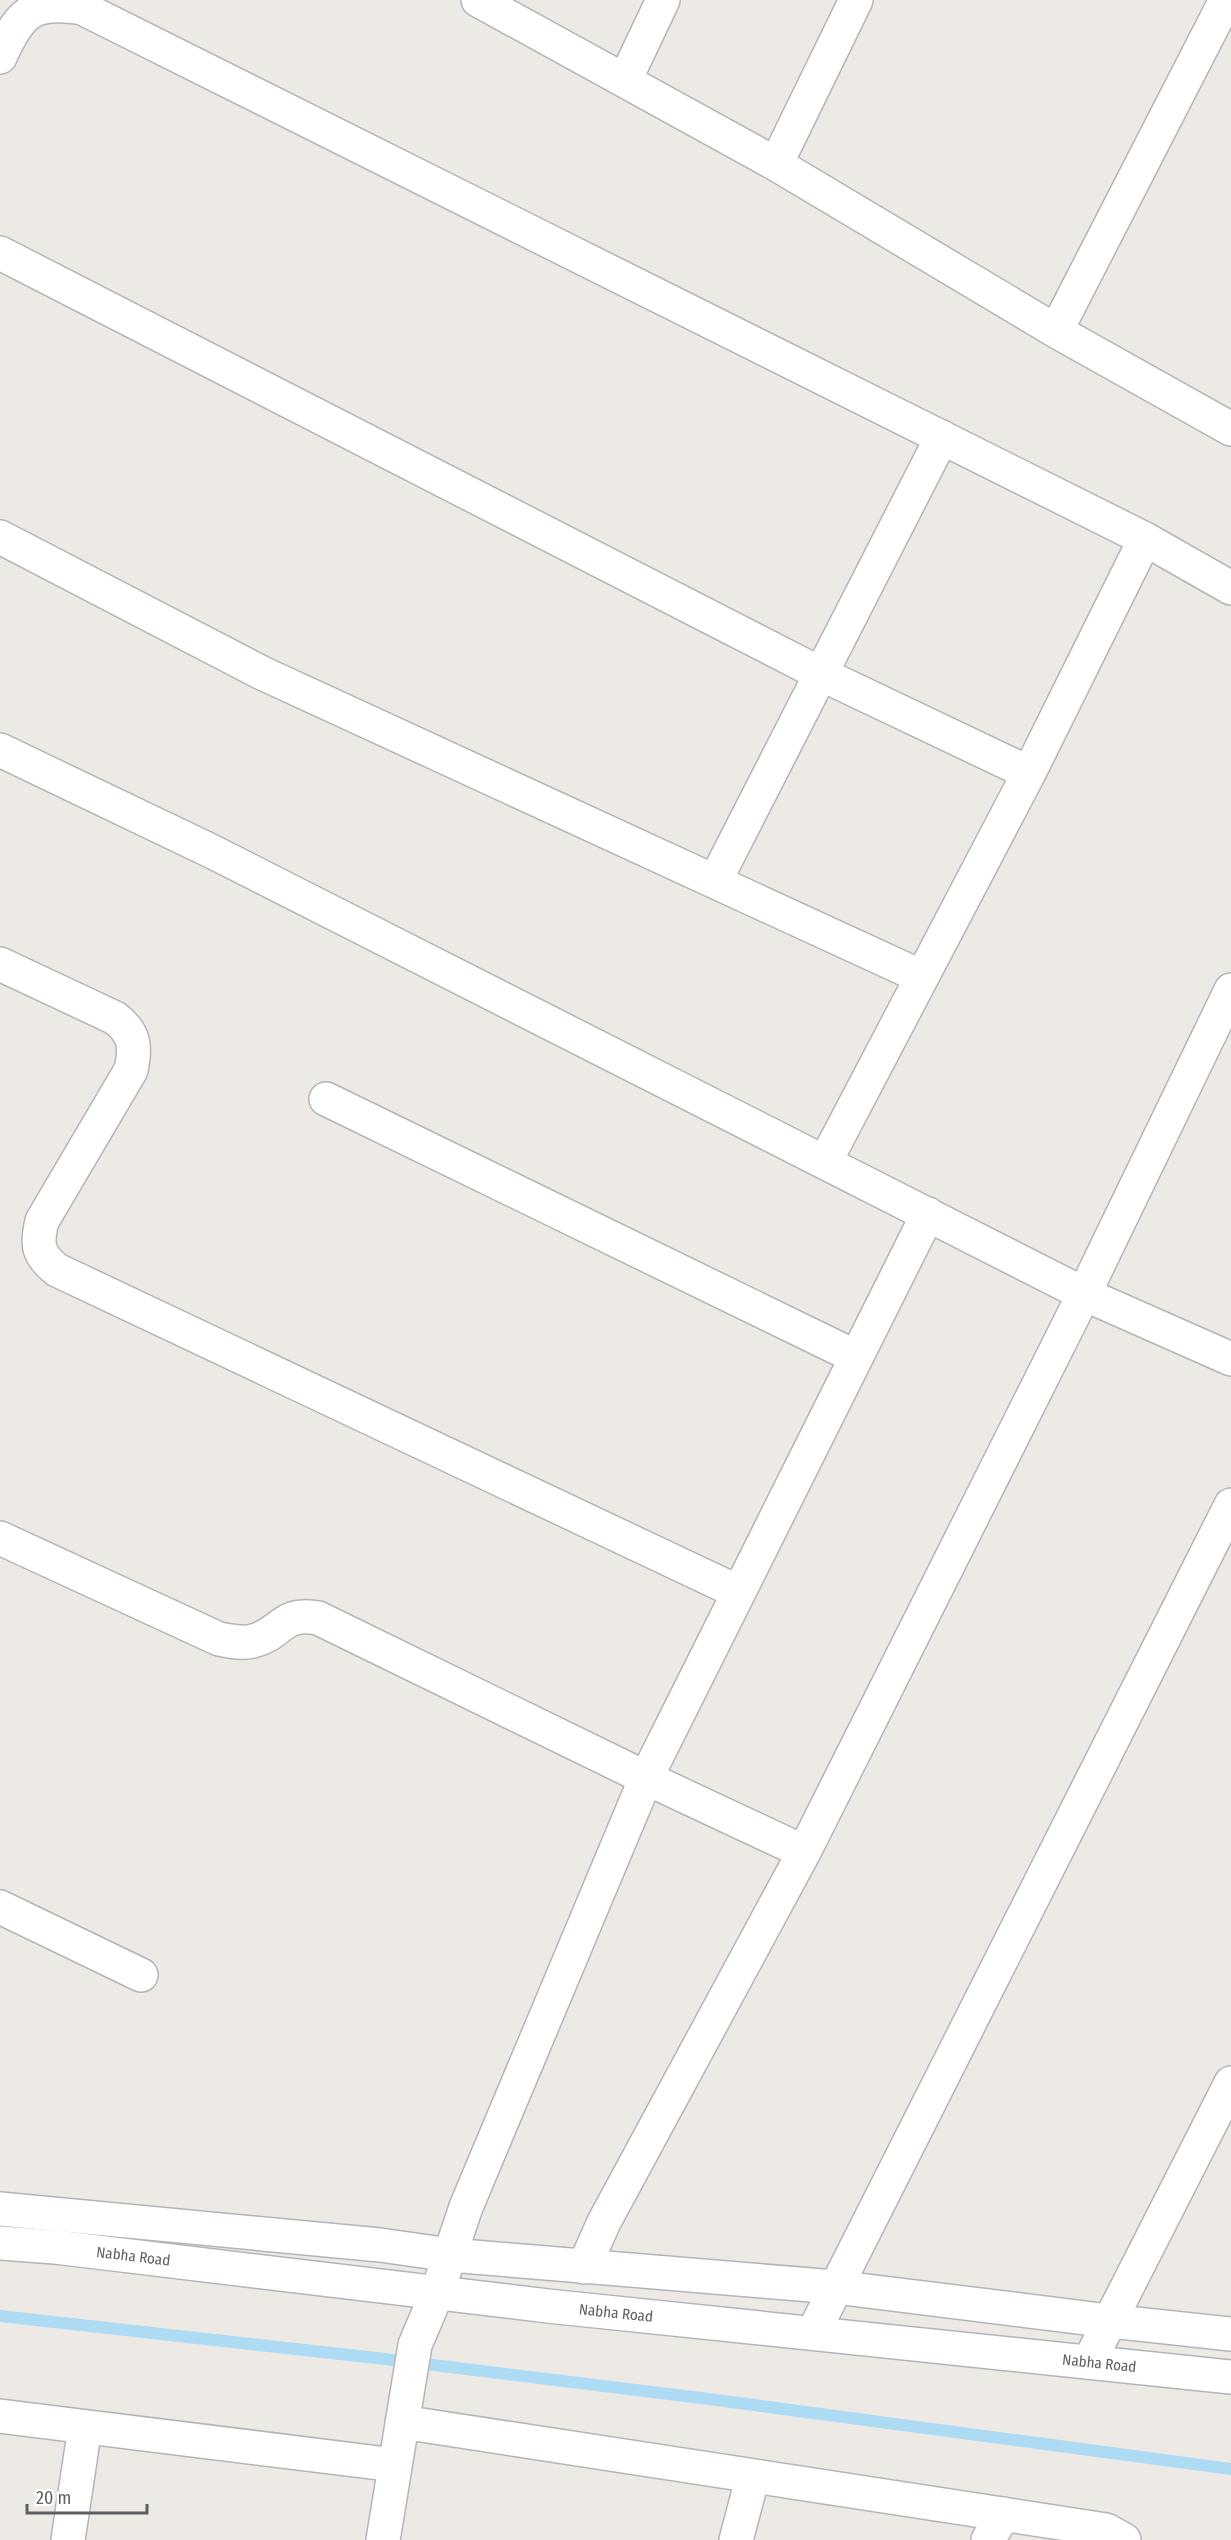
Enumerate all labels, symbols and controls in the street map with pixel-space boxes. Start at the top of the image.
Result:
street label: Nabha Road [95,2243,171,2270]
street label: Nabha Road [578,2300,654,2326]
street label: Nabha Road [1061,2351,1137,2376]
scale bar [27,2477,147,2515]
text: 20 m [36,2487,71,2509]

